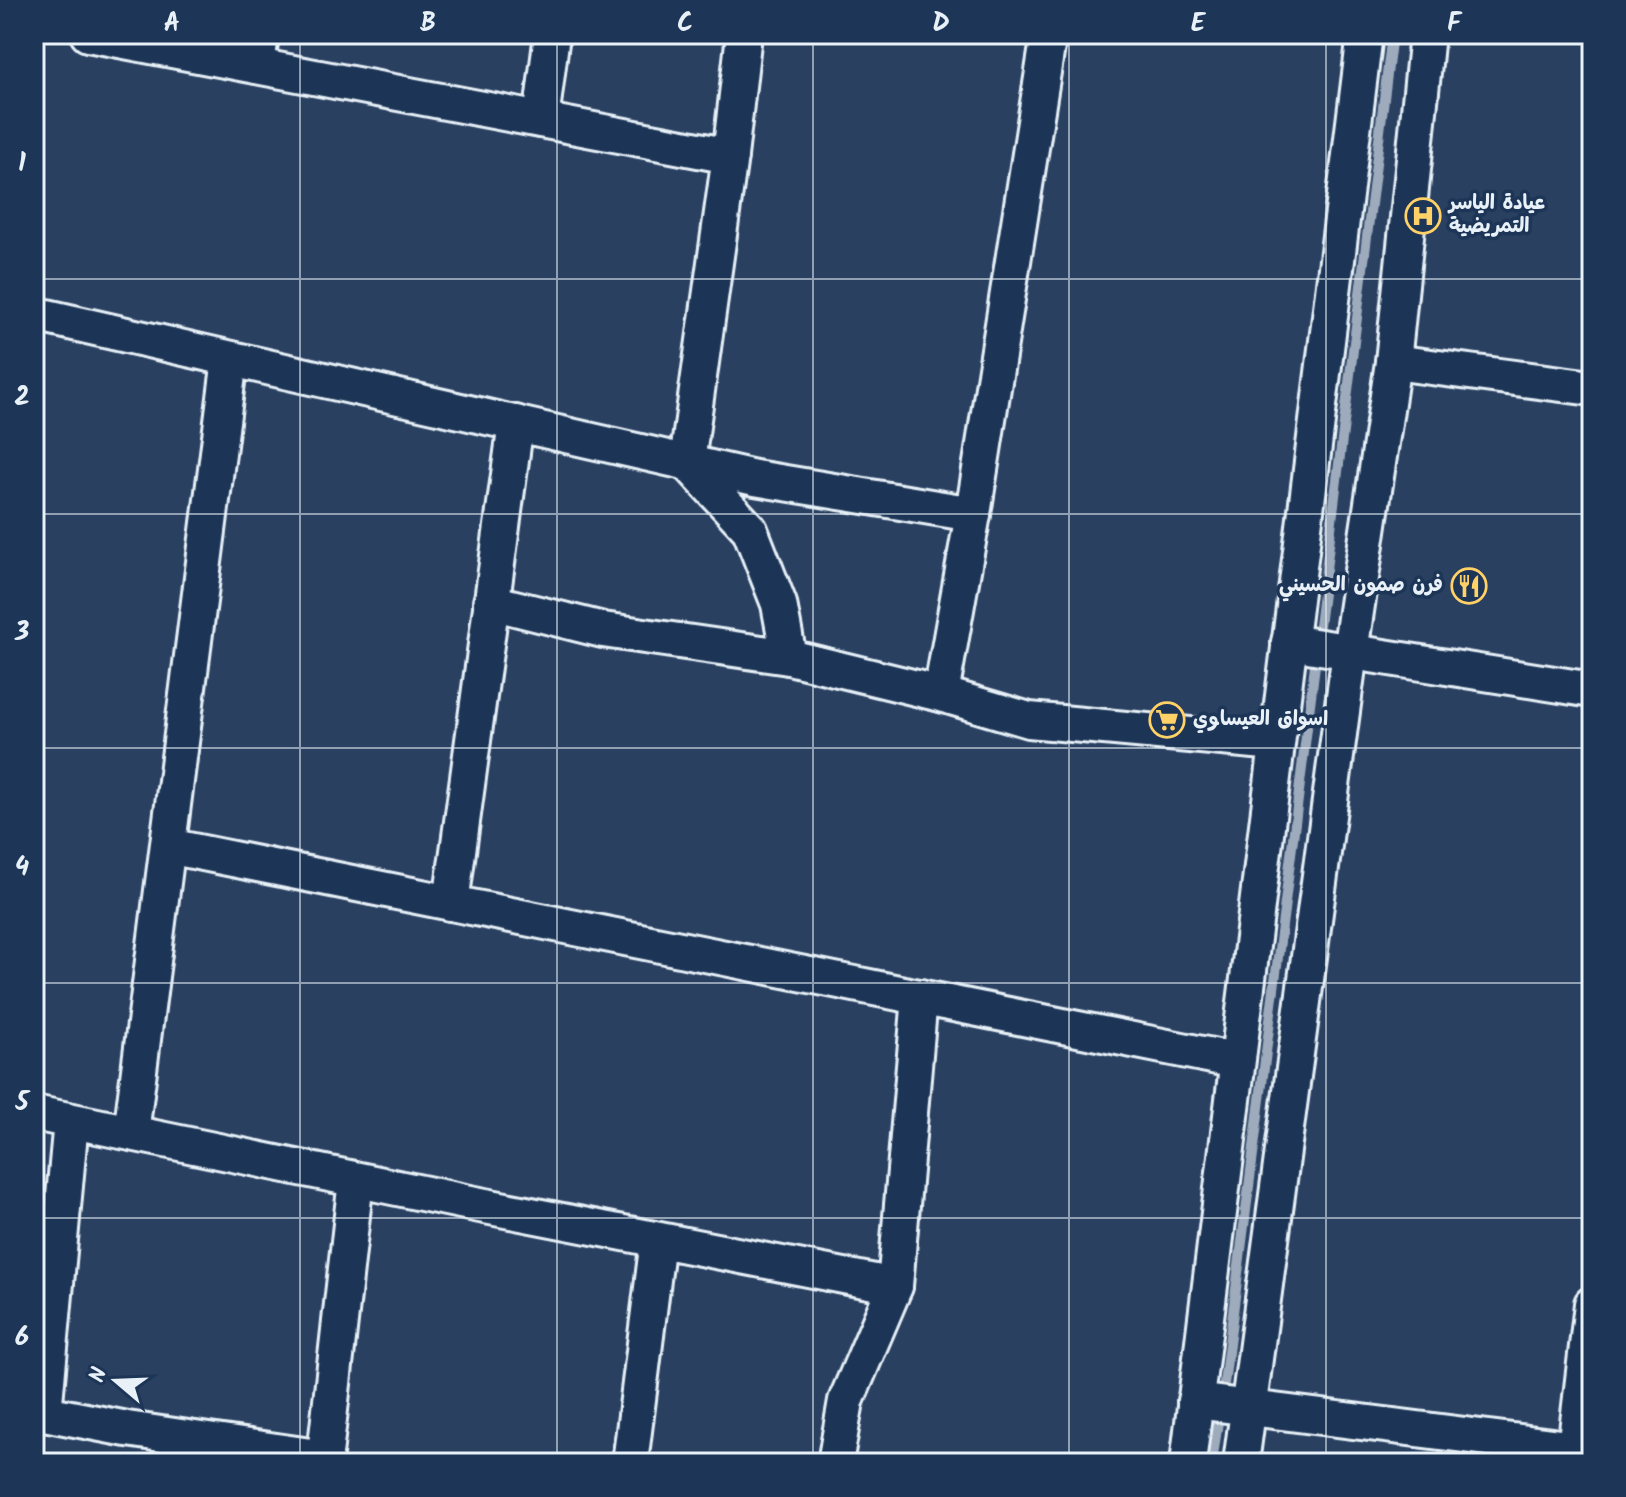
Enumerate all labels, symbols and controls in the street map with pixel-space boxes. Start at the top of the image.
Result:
text: A [164,3,180,45]
text: B [420,3,436,45]
text: C [677,3,693,45]
text: D [932,3,950,45]
text: E [1191,3,1207,45]
text: F [1447,3,1463,45]
text: 1 [18,143,26,185]
place label: عيادة الياسر التمريضية [1447,188,1545,243]
hospital icon: عيادة الياسر التمريضية [1404,197,1442,235]
text: 2 [14,377,30,419]
restaurant icon: فرن صمون الحسيني [1450,567,1488,605]
place label: فرن صمون الحسيني [1279,570,1443,602]
text: 3 [14,612,29,654]
supermarket icon: اسواق العيساوي [1148,701,1186,739]
place label: اسواق العيساوي [1193,704,1328,736]
text: 4 [15,847,29,889]
text: 5 [14,1082,30,1124]
text: 6 [15,1317,29,1359]
north arrow [76,1341,156,1421]
text: N [81,1363,118,1388]

